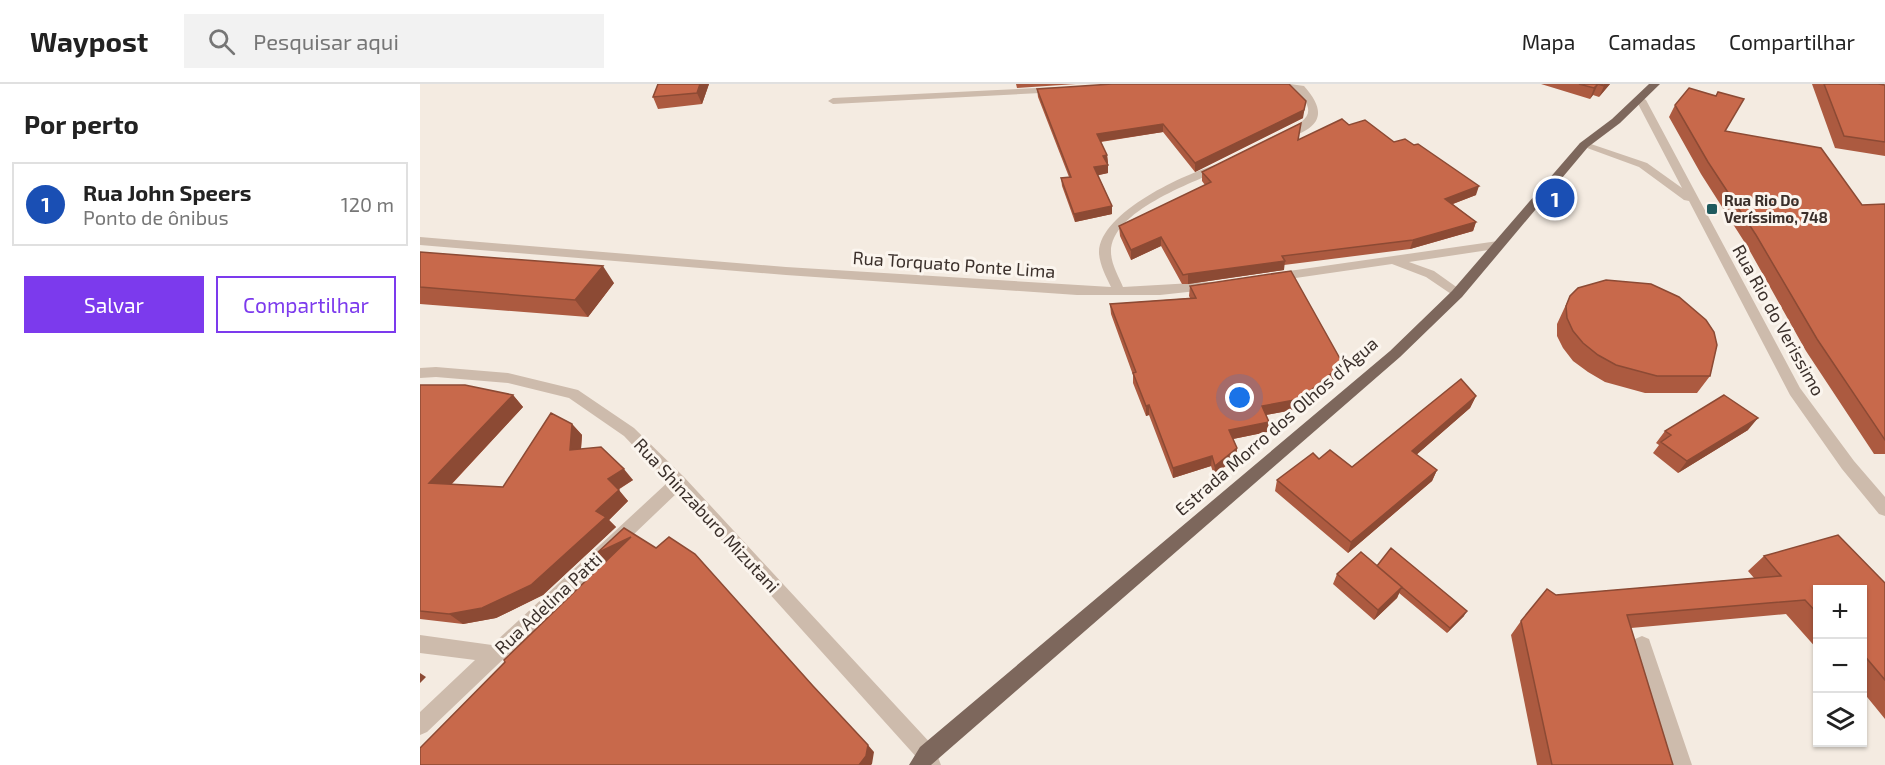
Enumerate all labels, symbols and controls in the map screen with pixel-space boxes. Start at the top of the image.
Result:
search box [184,14,604,68]
text: Waypost [30,24,148,58]
icon: search [205,25,238,58]
text: Pesquisar aqui [253,28,399,54]
text: Mapa [1522,29,1575,54]
text: Camadas [1608,29,1696,54]
text: Compartilhar [1729,29,1855,54]
text: Por perto [24,108,139,139]
pin: 1 [1536,176,1574,220]
text: Rua John Speers [83,179,252,205]
place label: Rua Rio Do Veríssimo, 748 [1724,191,1828,226]
text: 1 [41,192,50,216]
text: 120 m [341,192,394,216]
marker: Rua Rio Do Veríssimo, 748 [1705,202,1719,216]
text: Ponto de ônibus [83,205,229,229]
street label: Rua Rio do Verissimo [1728,240,1830,400]
street label: Rua Torquato Ponte Lima [852,246,1056,282]
button: Salvar [24,276,204,333]
button: Compartilhar [216,276,396,333]
street label: Estrada Morro dos Olhos d'Água [1170,332,1382,520]
your location [1225,383,1254,412]
street label: Rua Shinzaburo Mizutani [630,433,784,597]
street label: Rua Adelina Patti [490,548,606,658]
map controls [1813,585,1867,747]
button: + [1813,585,1867,639]
button: − [1813,639,1867,693]
button: layers [1813,693,1867,747]

